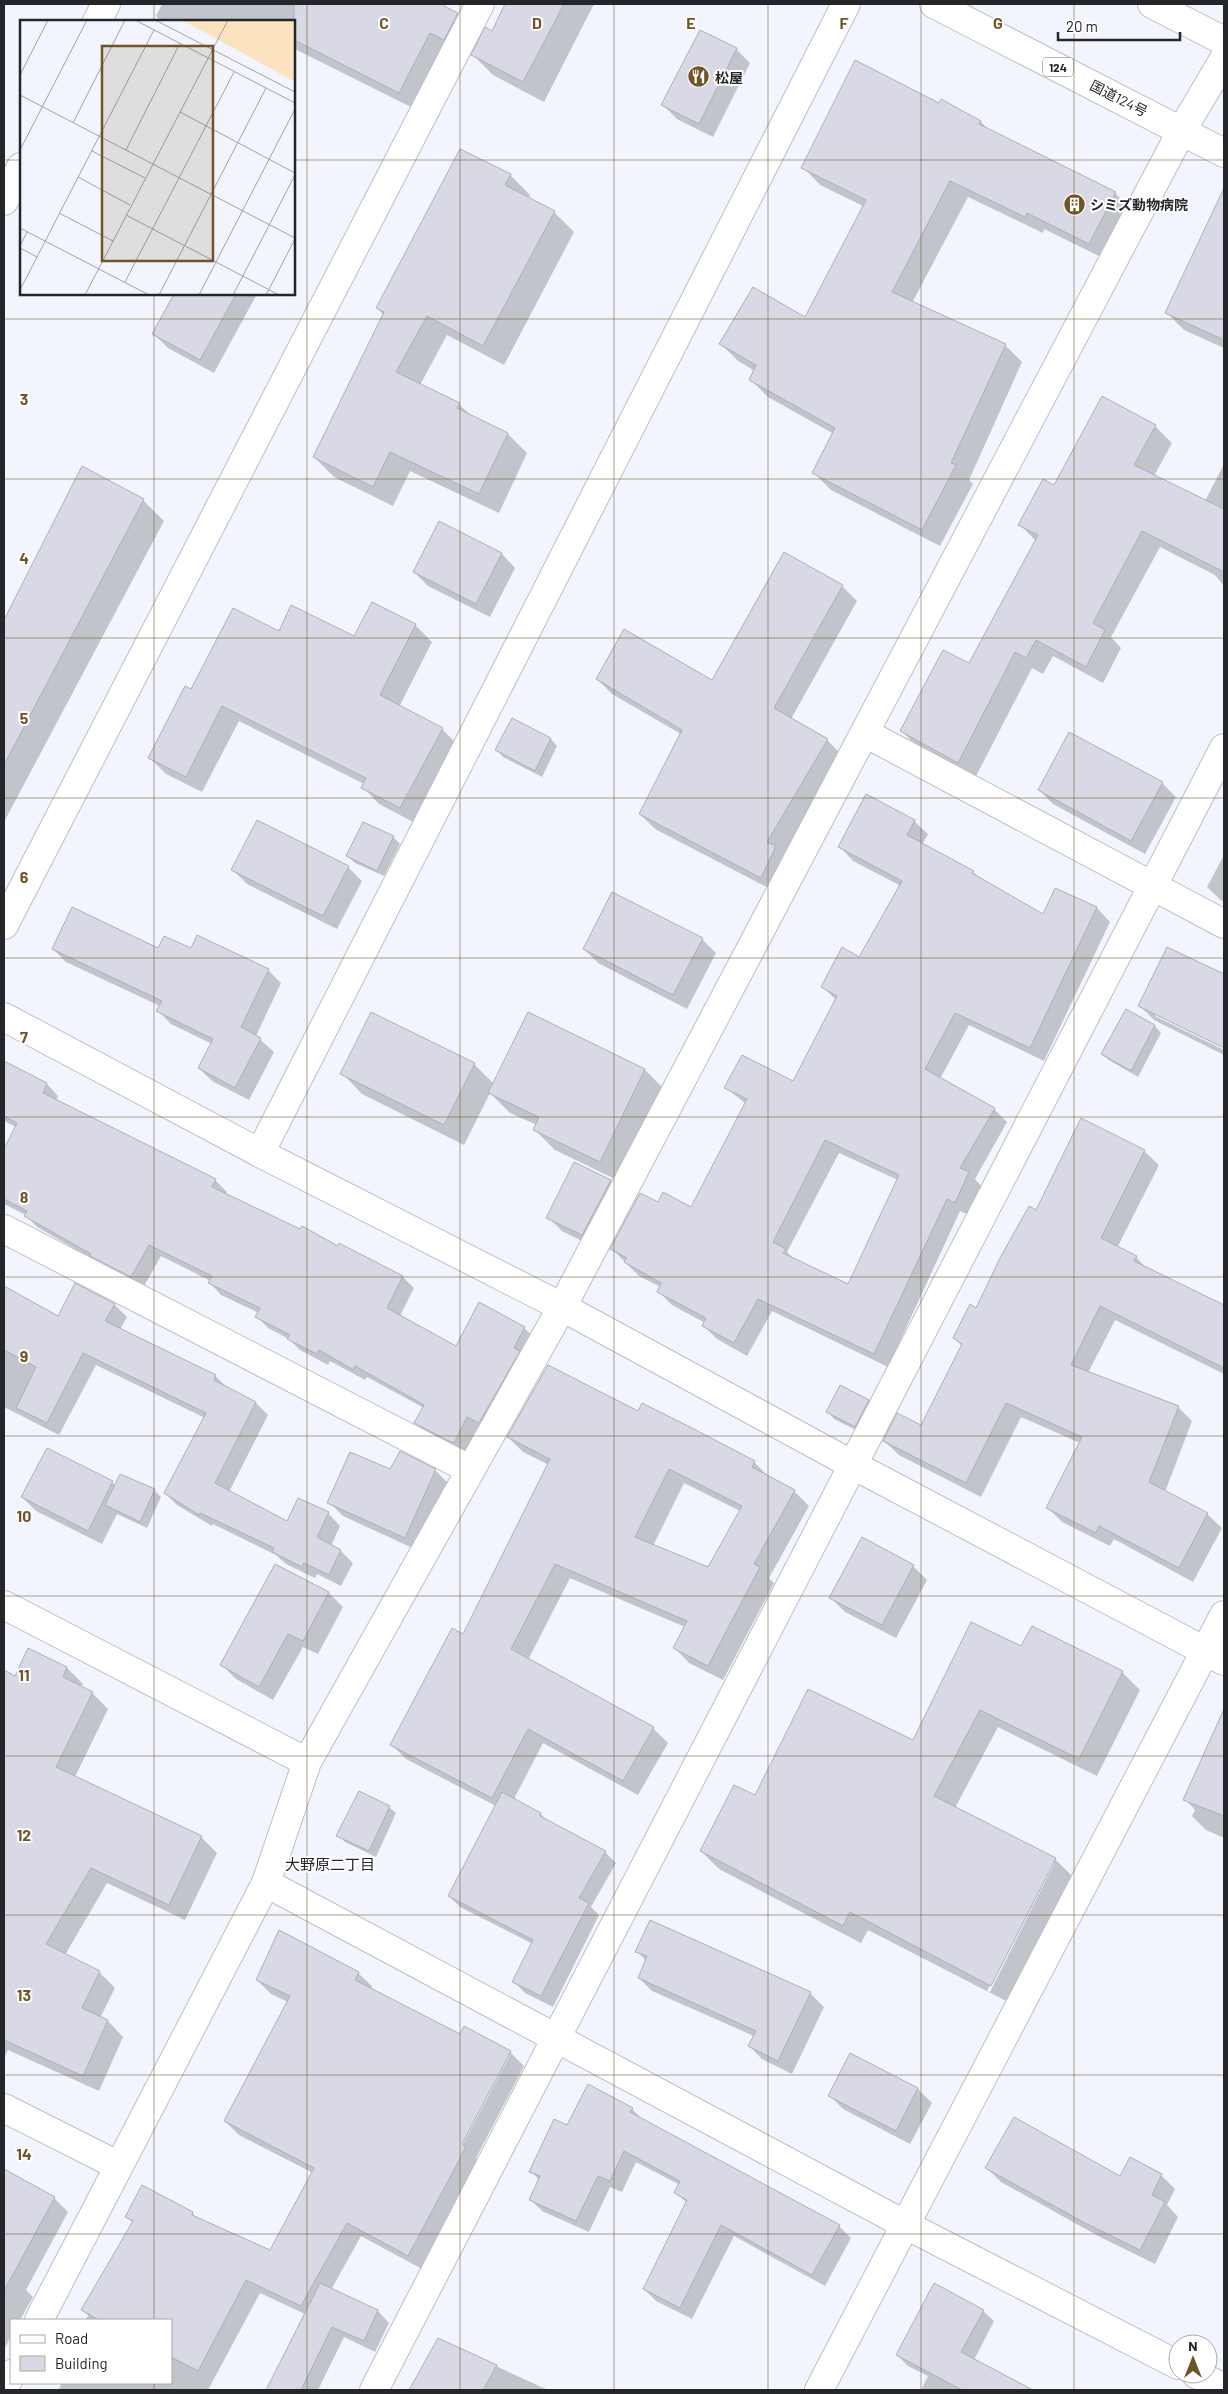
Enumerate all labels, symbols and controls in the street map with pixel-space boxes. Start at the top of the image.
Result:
scale bar [1058,10,1180,42]
text: C [379,13,389,32]
text: D [532,13,542,32]
text: E [686,13,696,32]
text: F [840,13,849,32]
text: G [993,13,1003,32]
text: 20 m [1066,17,1098,35]
inset map [20,20,295,295]
road number: 124 [1043,58,1073,76]
restaurant icon: 松屋 [687,65,711,89]
place label: 松屋 [715,69,743,86]
street label: 国道124号 [1087,76,1151,120]
building icon: シミズ動物病院 [1062,192,1086,216]
place label: シミズ動物病院 [1090,196,1188,213]
text: 3 [20,389,28,408]
text: 4 [19,548,29,567]
text: 5 [20,708,29,727]
text: 6 [20,867,29,886]
text: 7 [20,1027,28,1046]
text: 8 [20,1187,29,1206]
text: 9 [20,1346,28,1365]
text: 10 [17,1506,31,1525]
text: 11 [18,1665,30,1684]
text: 12 [17,1825,31,1844]
district label: 大野原二丁目 [285,1855,375,1873]
text: 13 [17,1985,31,2004]
text: 14 [16,2144,32,2163]
legend [10,2319,172,2384]
text: Road [55,2329,88,2347]
north arrow [1168,2334,1218,2384]
text: N [1188,2337,1198,2354]
text: Building [55,2354,108,2372]

